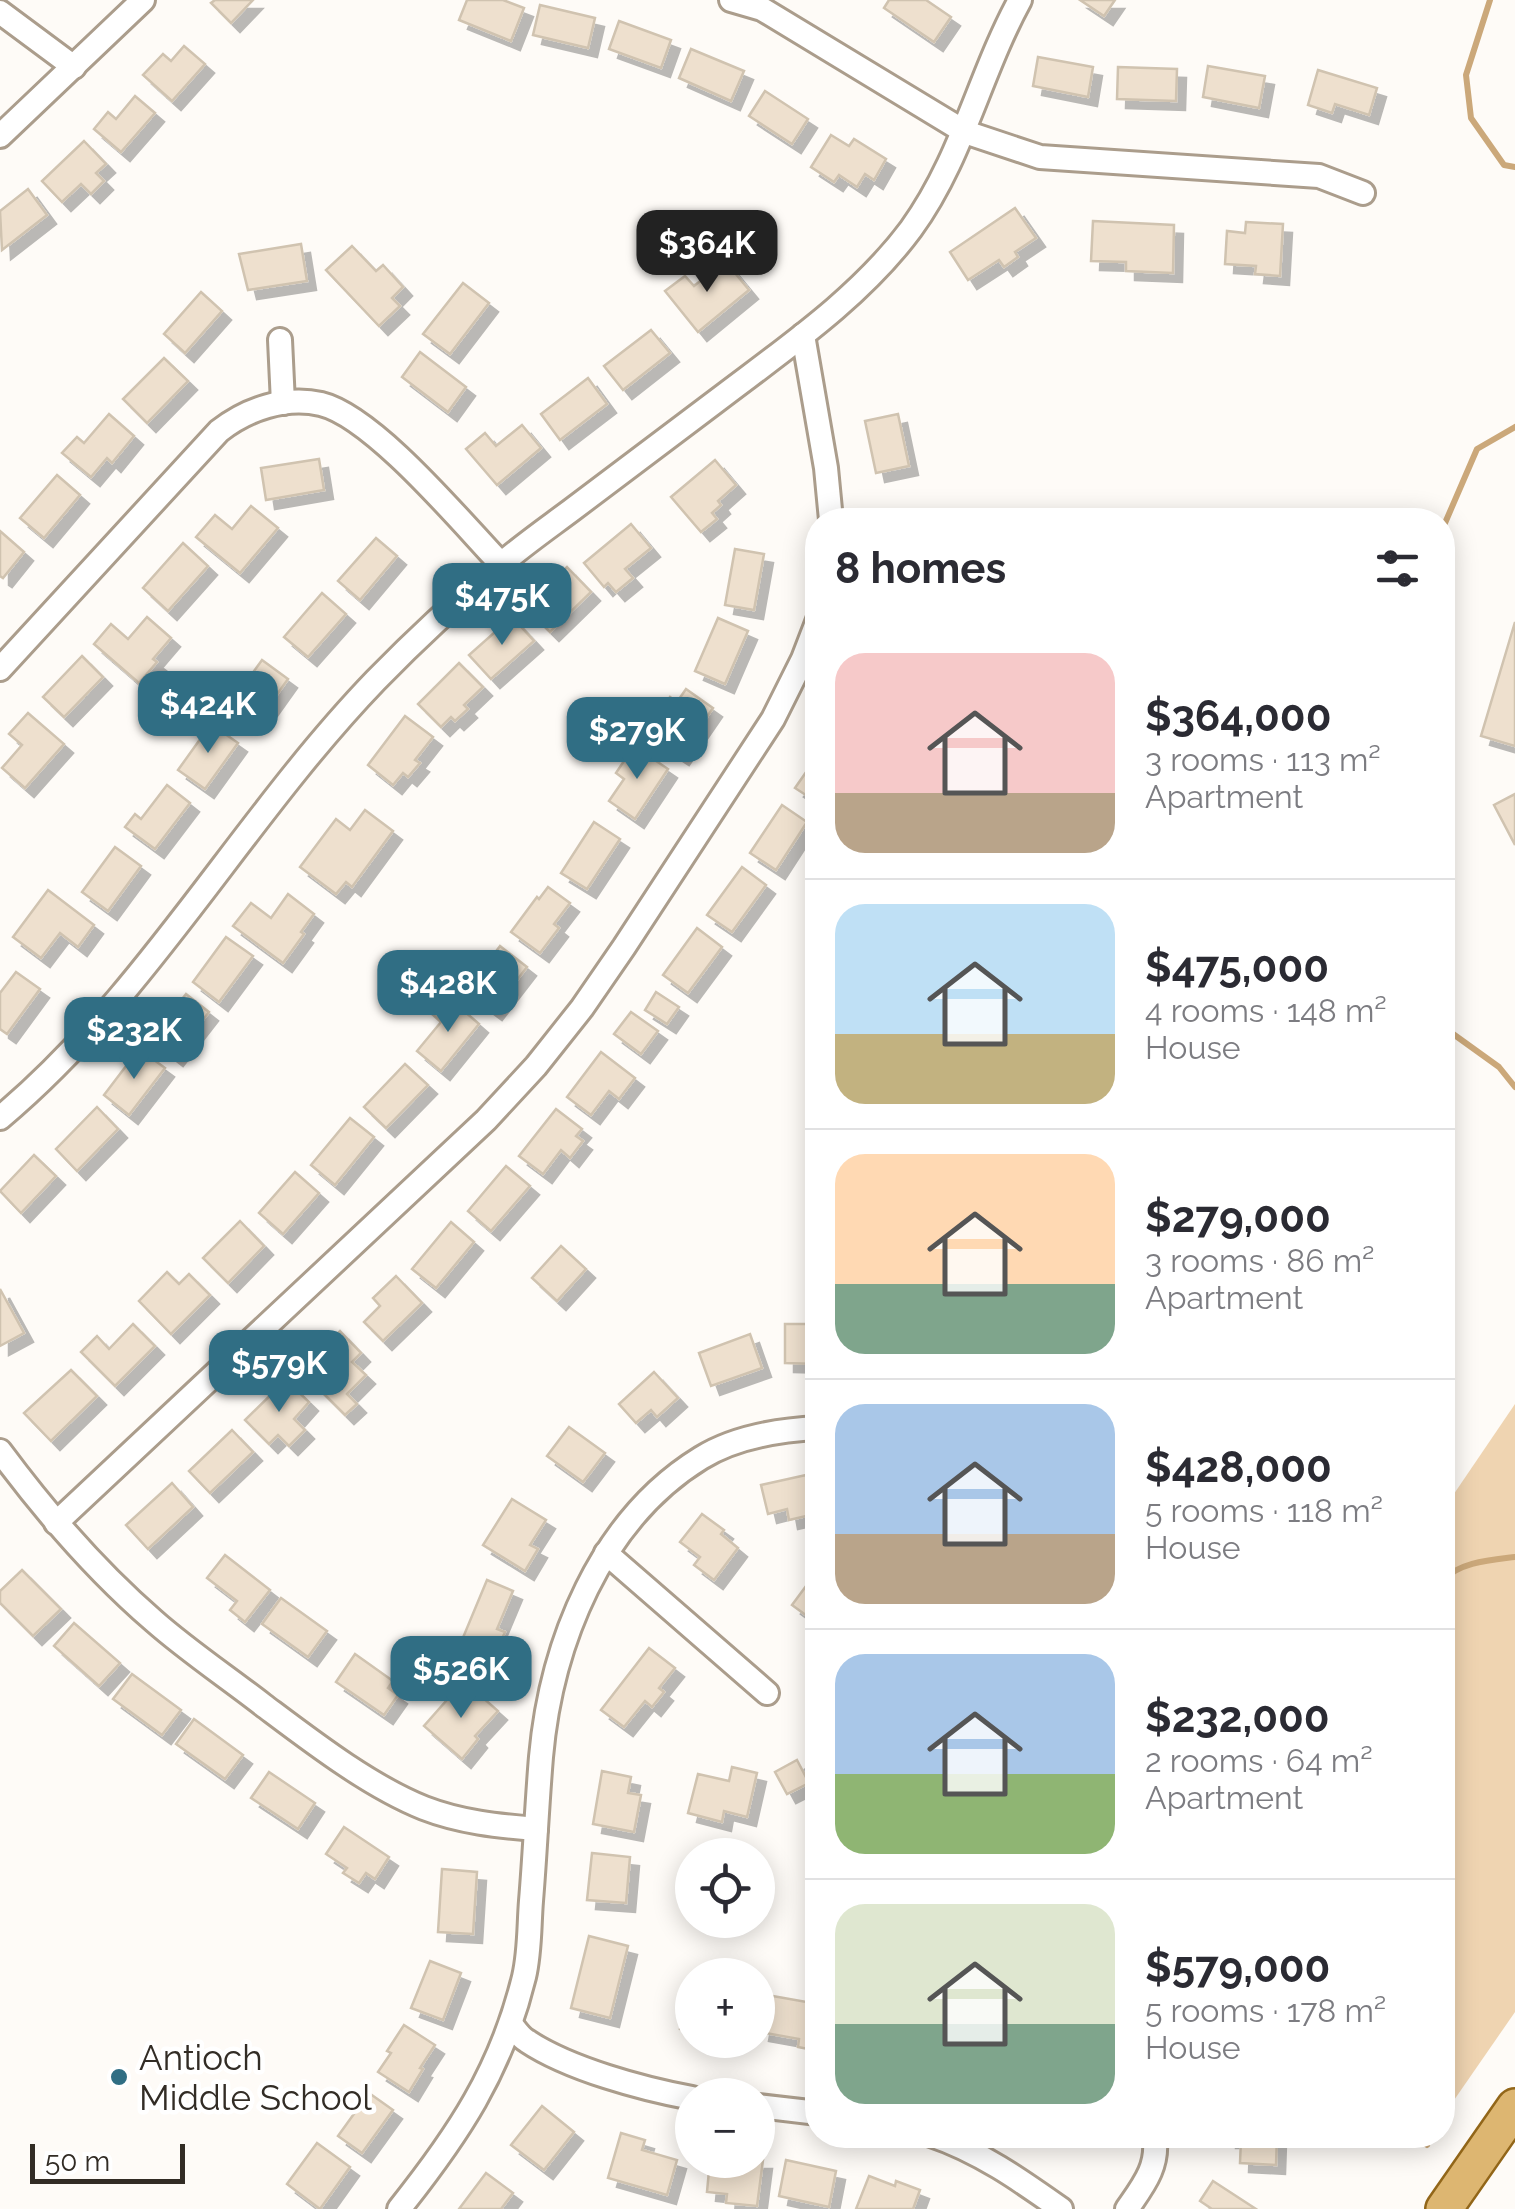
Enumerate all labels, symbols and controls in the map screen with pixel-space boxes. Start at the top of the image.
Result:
pin: $364K [637,210,777,295]
text: $364K [658,224,756,261]
icon: filters [1370,541,1425,596]
text: 8 homes [835,544,1006,593]
pin: $475K [432,563,572,648]
text: $475K [454,577,550,614]
pin: $424K [138,671,278,756]
text: $424K [160,685,256,722]
text: $364,000 [1145,692,1331,741]
icon: home [915,693,1035,813]
pin: $279K [567,697,707,782]
text: $279K [589,711,685,748]
text: 3 rooms · 113 m² [1145,741,1381,778]
text: Apartment [1145,778,1303,815]
text: $475,000 [1145,943,1329,992]
icon: home [915,944,1035,1064]
pin: $428K [378,950,518,1035]
text: $428K [399,964,497,1001]
text: 4 rooms · 148 m² [1145,992,1387,1029]
pin: $232K [64,997,204,1082]
text: $232K [86,1011,182,1048]
text: House [1145,1029,1241,1066]
text: $279,000 [1145,1193,1331,1242]
icon: home [915,1194,1035,1314]
text: 3 rooms · 86 m² [1145,1242,1375,1279]
text: Apartment [1145,1279,1303,1316]
pin: $579K [209,1330,349,1415]
text: $579K [231,1344,327,1381]
text: $428,000 [1145,1443,1332,1492]
icon: home [915,1444,1035,1564]
text: 5 rooms · 118 m² [1145,1492,1383,1529]
text: House [1145,1529,1241,1566]
pin: $526K [391,1636,531,1721]
text: $526K [413,1650,509,1687]
text: $232,000 [1145,1693,1330,1742]
icon: home [915,1694,1035,1814]
text: 2 rooms · 64 m² [1145,1742,1373,1779]
text: Apartment [1145,1779,1303,1816]
map controls [675,1838,775,2178]
button: locate [675,1838,775,1938]
text: $579,000 [1145,1943,1330,1992]
icon: home [915,1944,1035,2064]
button: + [675,1958,775,2058]
text: 5 rooms · 178 m² [1145,1992,1386,2029]
text: House [1145,2029,1241,2066]
place label: Antioch Middle School [139,2037,372,2118]
marker: Antioch Middle School [108,2066,130,2088]
button: − [675,2078,775,2178]
scale bar [30,2139,185,2184]
text: 50 m [45,2145,110,2178]

